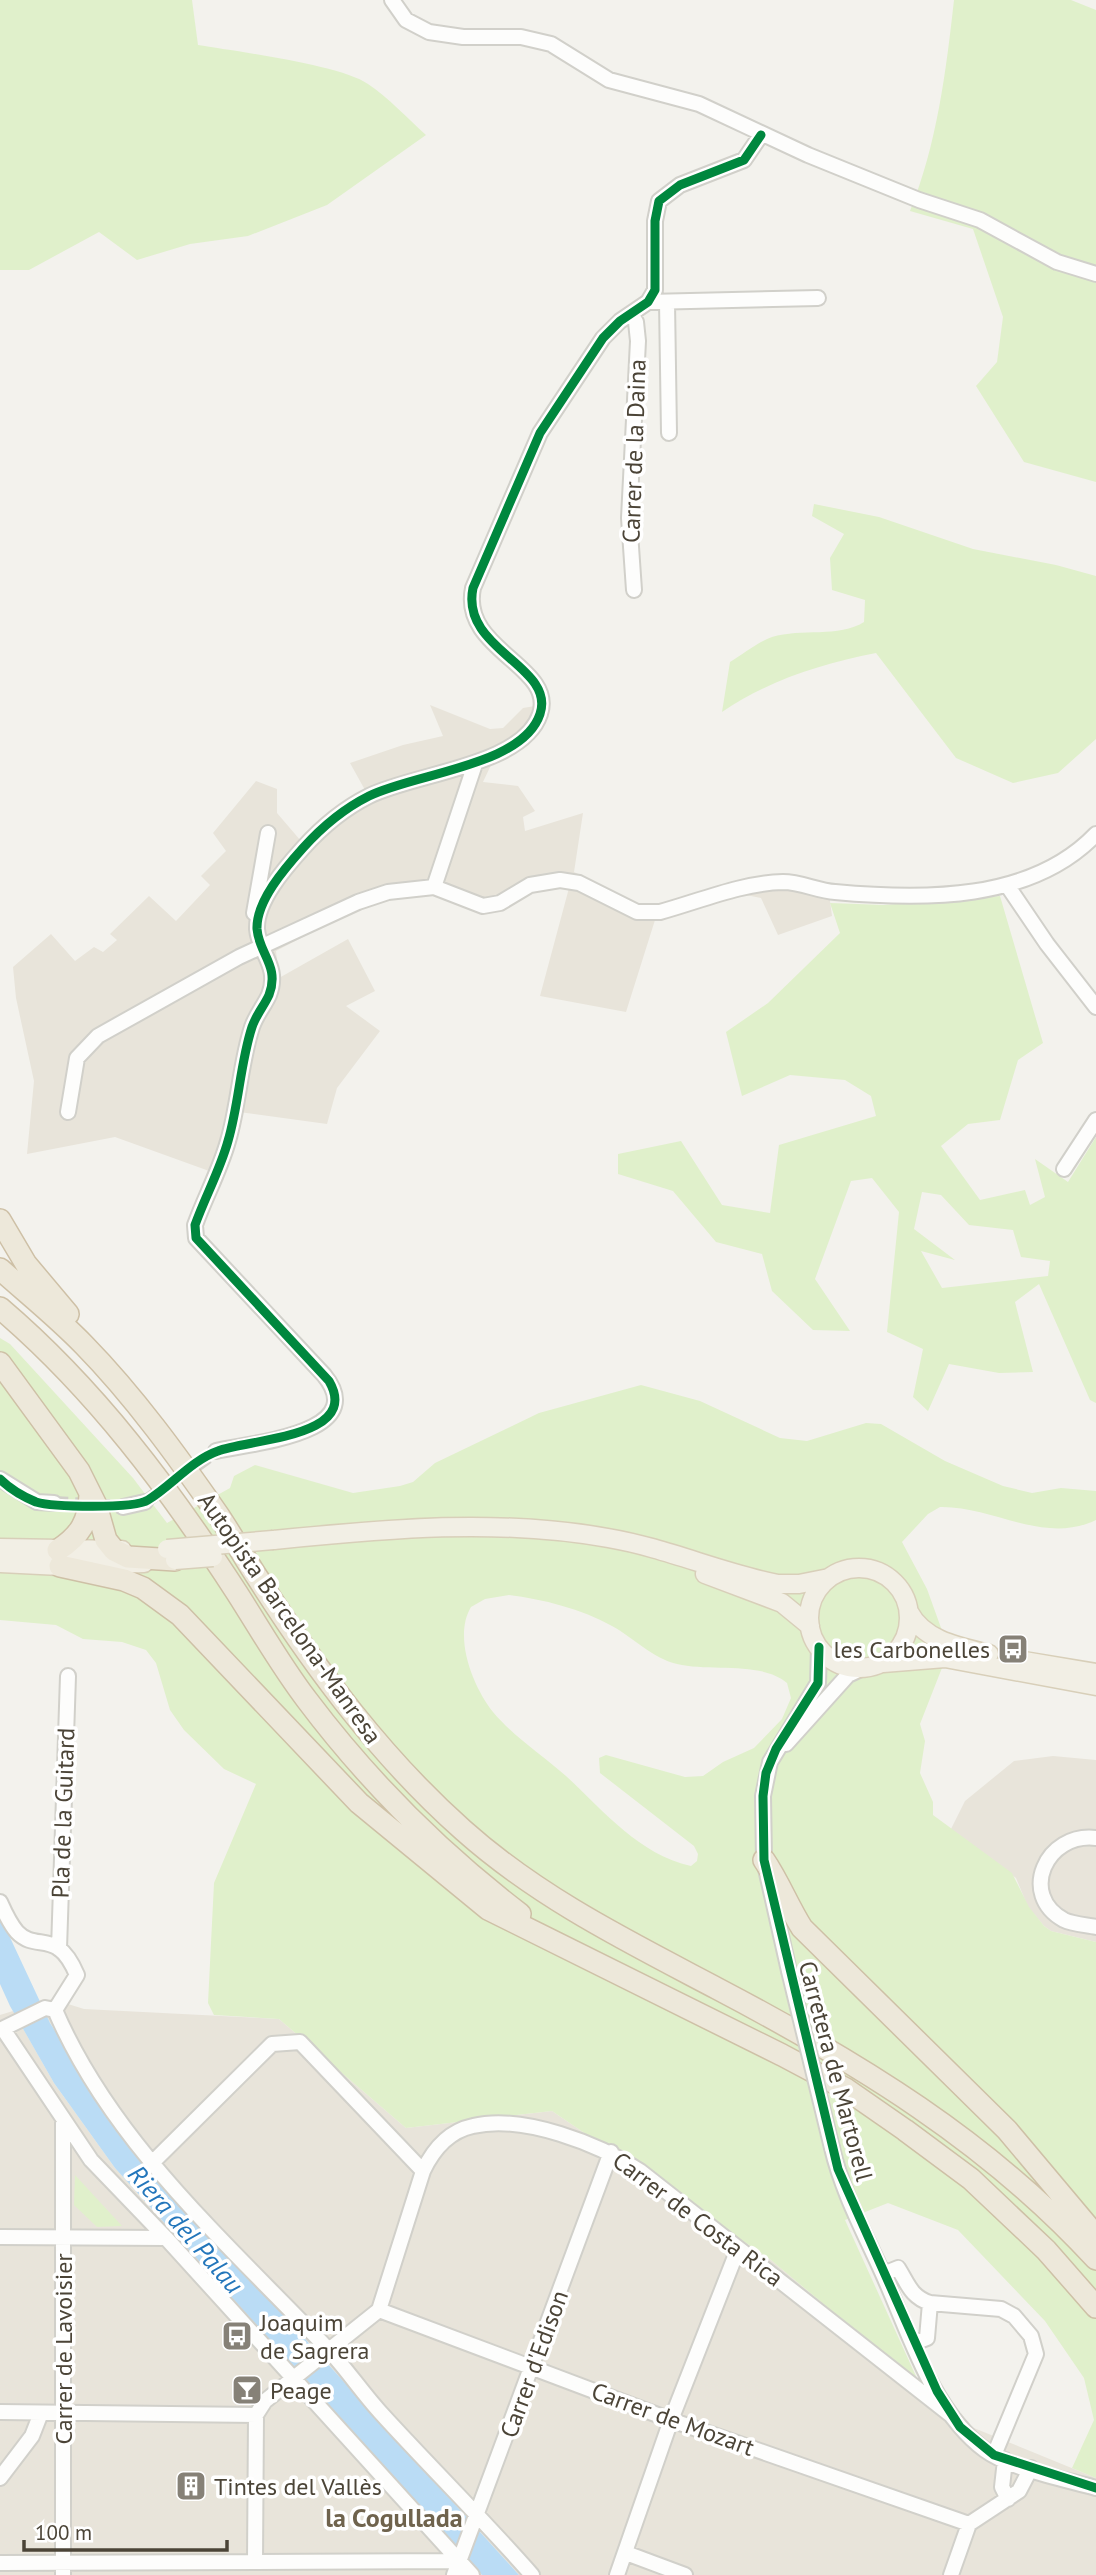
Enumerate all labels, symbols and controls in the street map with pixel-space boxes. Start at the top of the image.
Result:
street label: Carrer de la Daina [615,358,653,544]
street label: Autopista Barcelona-Manresa [191,1486,389,1750]
bus stop icon: les Carbonelles [996,1632,1030,1666]
place label: les Carbonelles [833,1634,990,1665]
street label: Pla de la Guitard [45,1727,81,1899]
street label: Carretera de Martorell [792,1958,880,2184]
street label: Carrer de Costa Rica [607,2145,789,2293]
water label: Riera del Palau [121,2158,251,2300]
street label: Carrer de Lavoisier [48,2253,79,2445]
street label: Carrer d'Edison [493,2286,575,2442]
place label: Joaquim de Sagrera [259,2307,369,2366]
bus stop icon: Joaquim de Sagrera [220,2319,254,2353]
bar icon: Peage [230,2373,264,2407]
place label: Peage [270,2375,332,2406]
street label: Carrer de Mozart [587,2375,759,2463]
building icon: Tintes del Vallès [174,2469,208,2503]
place label: Tintes del Vallès [214,2471,382,2502]
district label: la Cogullada [325,2501,463,2534]
scale bar [24,2508,228,2552]
text: 100 m [35,2519,92,2546]

